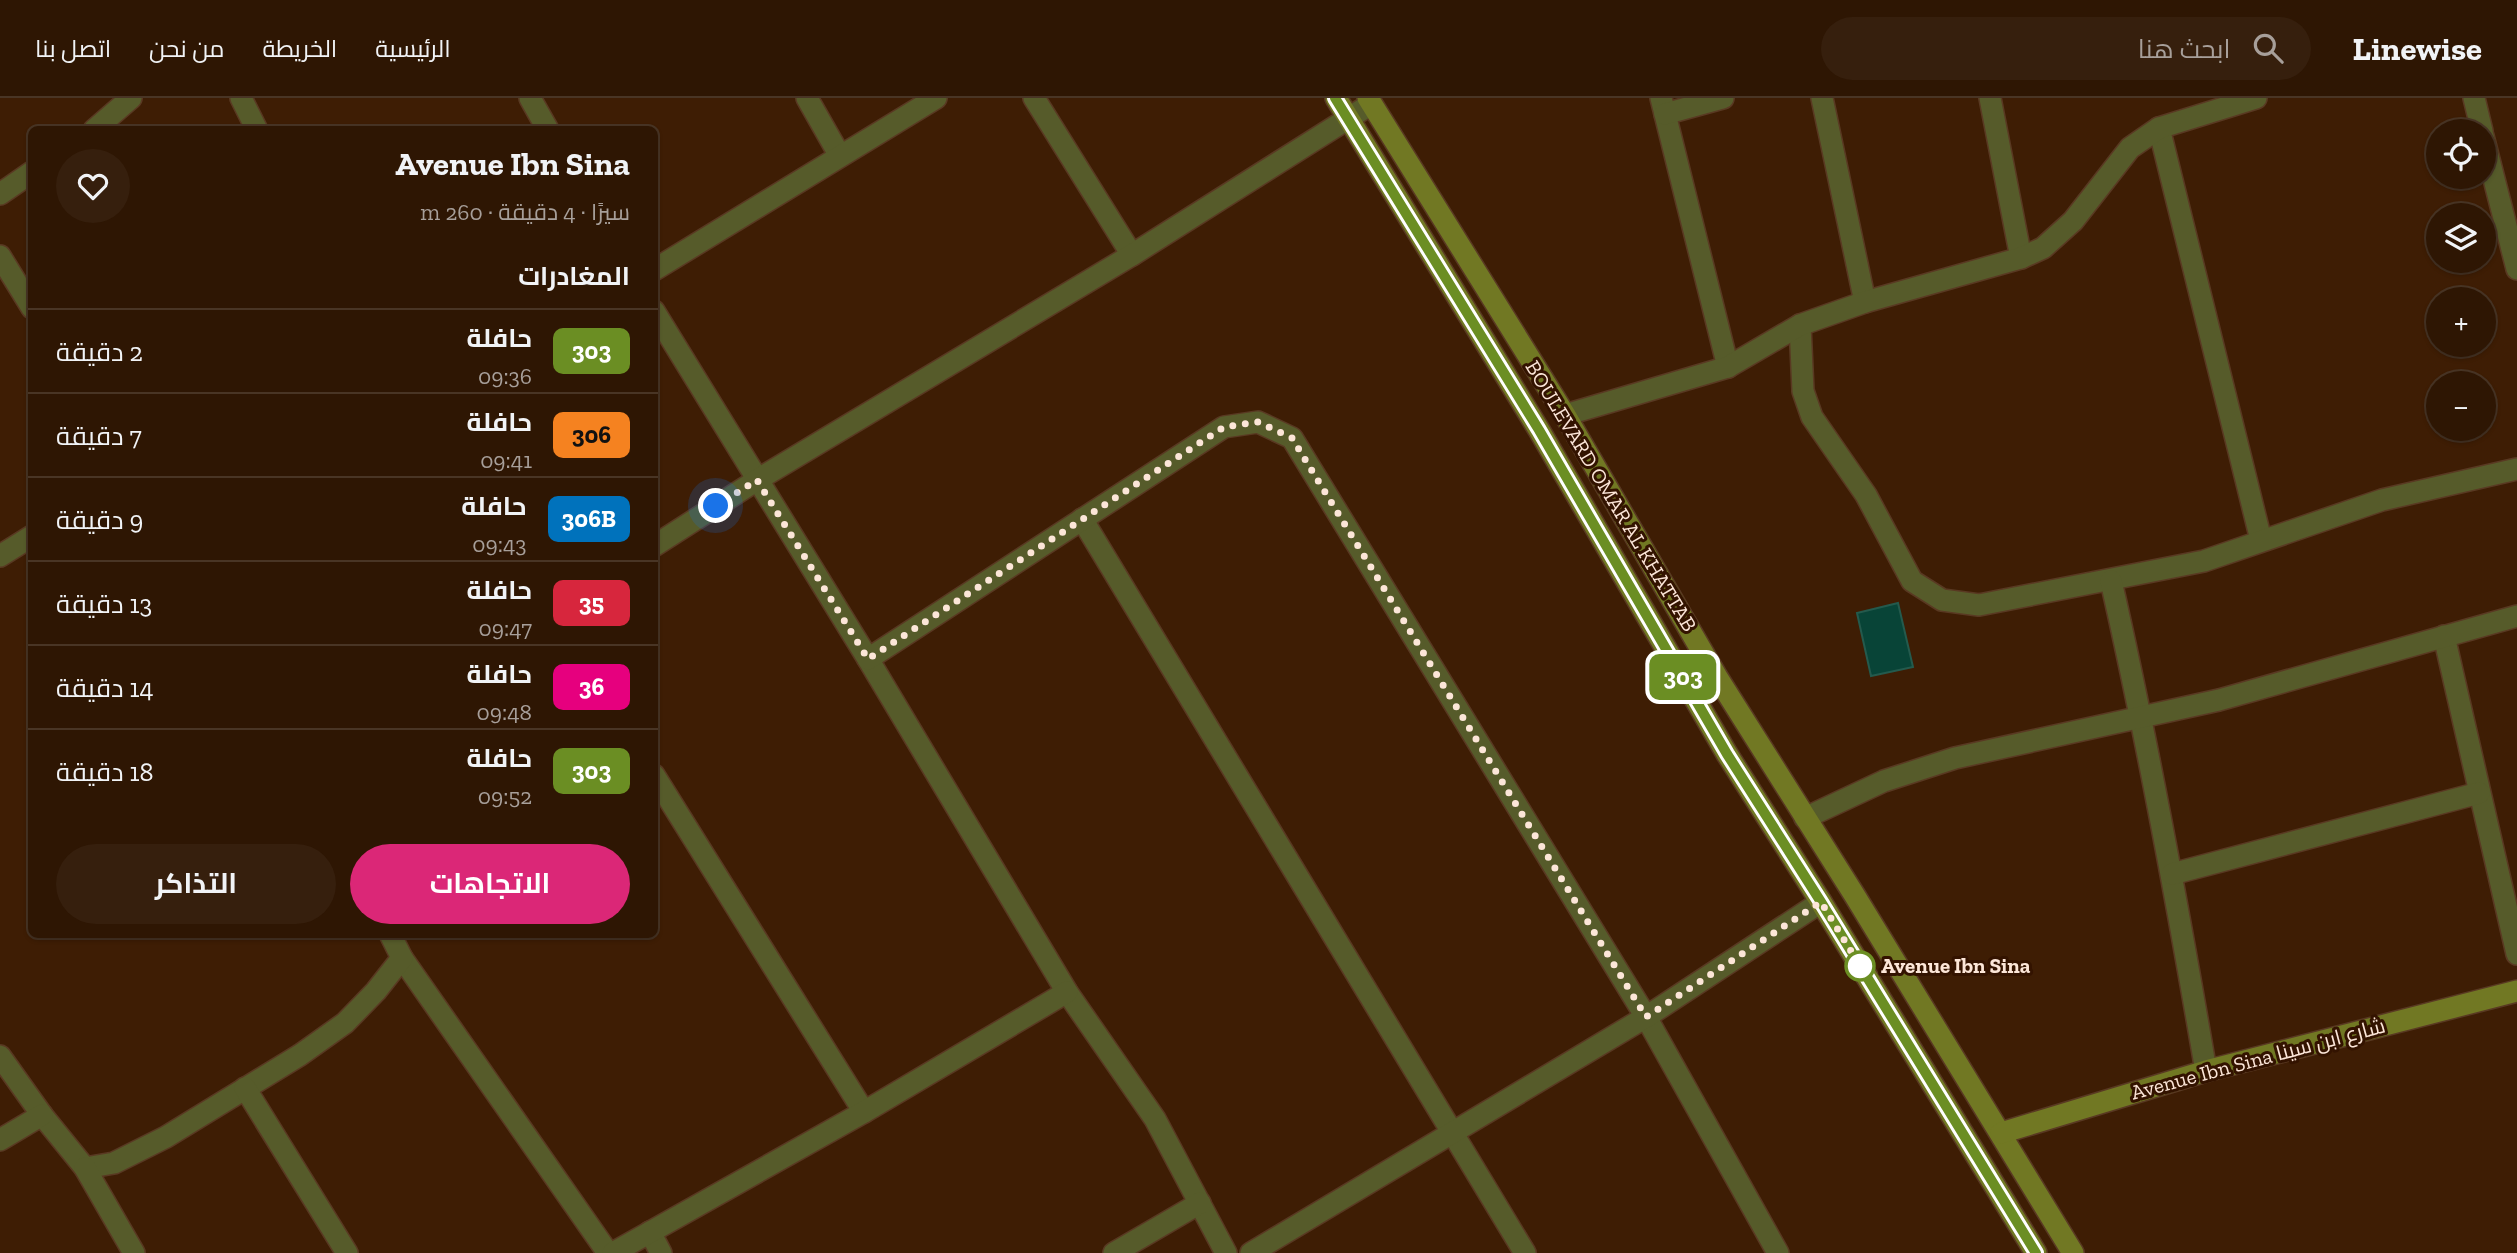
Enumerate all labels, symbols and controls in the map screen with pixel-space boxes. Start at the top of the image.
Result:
search box [1821,17,2311,80]
icon: search [2249,29,2287,67]
text: Linewise [2353,29,2482,68]
text: ابحث هنا [2138,33,2231,65]
text: اتصل بنا [35,34,111,63]
text: من نحن [149,34,224,63]
text: الخريطة [262,34,337,63]
text: الرئيسية [375,34,451,63]
map controls [2426,119,2496,441]
button: locate [2426,119,2496,189]
text: Avenue Ibn Sina [395,144,630,183]
button: heart [56,149,130,223]
text: سيرًا · 4 دقيقة · 260 m [420,198,630,226]
button: layers [2426,203,2496,273]
text: المغادرات [518,260,630,292]
button: + [2426,287,2496,357]
text: حافلة [467,322,532,354]
text: 2 دقيقة [56,336,143,368]
text: 303 [572,336,611,365]
street label: BOULEVARD OMAR AL KHATTAB [1520,356,1702,636]
text: 09:36 [478,362,532,390]
button: − [2426,371,2496,441]
text: حافلة [467,406,532,438]
text: 7 دقيقة [56,420,142,452]
text: 306 [572,420,611,449]
text: 09:41 [480,446,532,474]
your location [698,488,733,523]
text: حافلة [461,490,527,522]
text: 9 دقيقة [56,504,143,536]
text: 306B [562,504,616,533]
text: 09:43 [472,530,527,558]
text: حافلة [467,574,532,606]
text: 13 دقيقة [56,588,152,620]
text: 35 [579,588,604,617]
text: 09:47 [479,614,532,642]
line badge: 303 [1643,654,1723,700]
text: حافلة [467,658,532,690]
text: 303 [1663,662,1703,691]
text: 14 دقيقة [56,672,154,704]
text: 36 [579,672,604,701]
text: 09:48 [477,698,532,726]
text: حافلة [467,742,532,774]
text: 18 دقيقة [56,756,154,788]
text: 303 [572,756,611,785]
text: 09:52 [478,782,532,810]
button: التذاكر [56,844,336,924]
button: الاتجاهات [350,844,630,924]
marker: Avenue Ibn Sina [1845,951,1875,981]
place label: Avenue Ibn Sina [1881,953,2031,978]
street label: Avenue Ibn Sina شارع ابن سينا [2128,1013,2388,1106]

